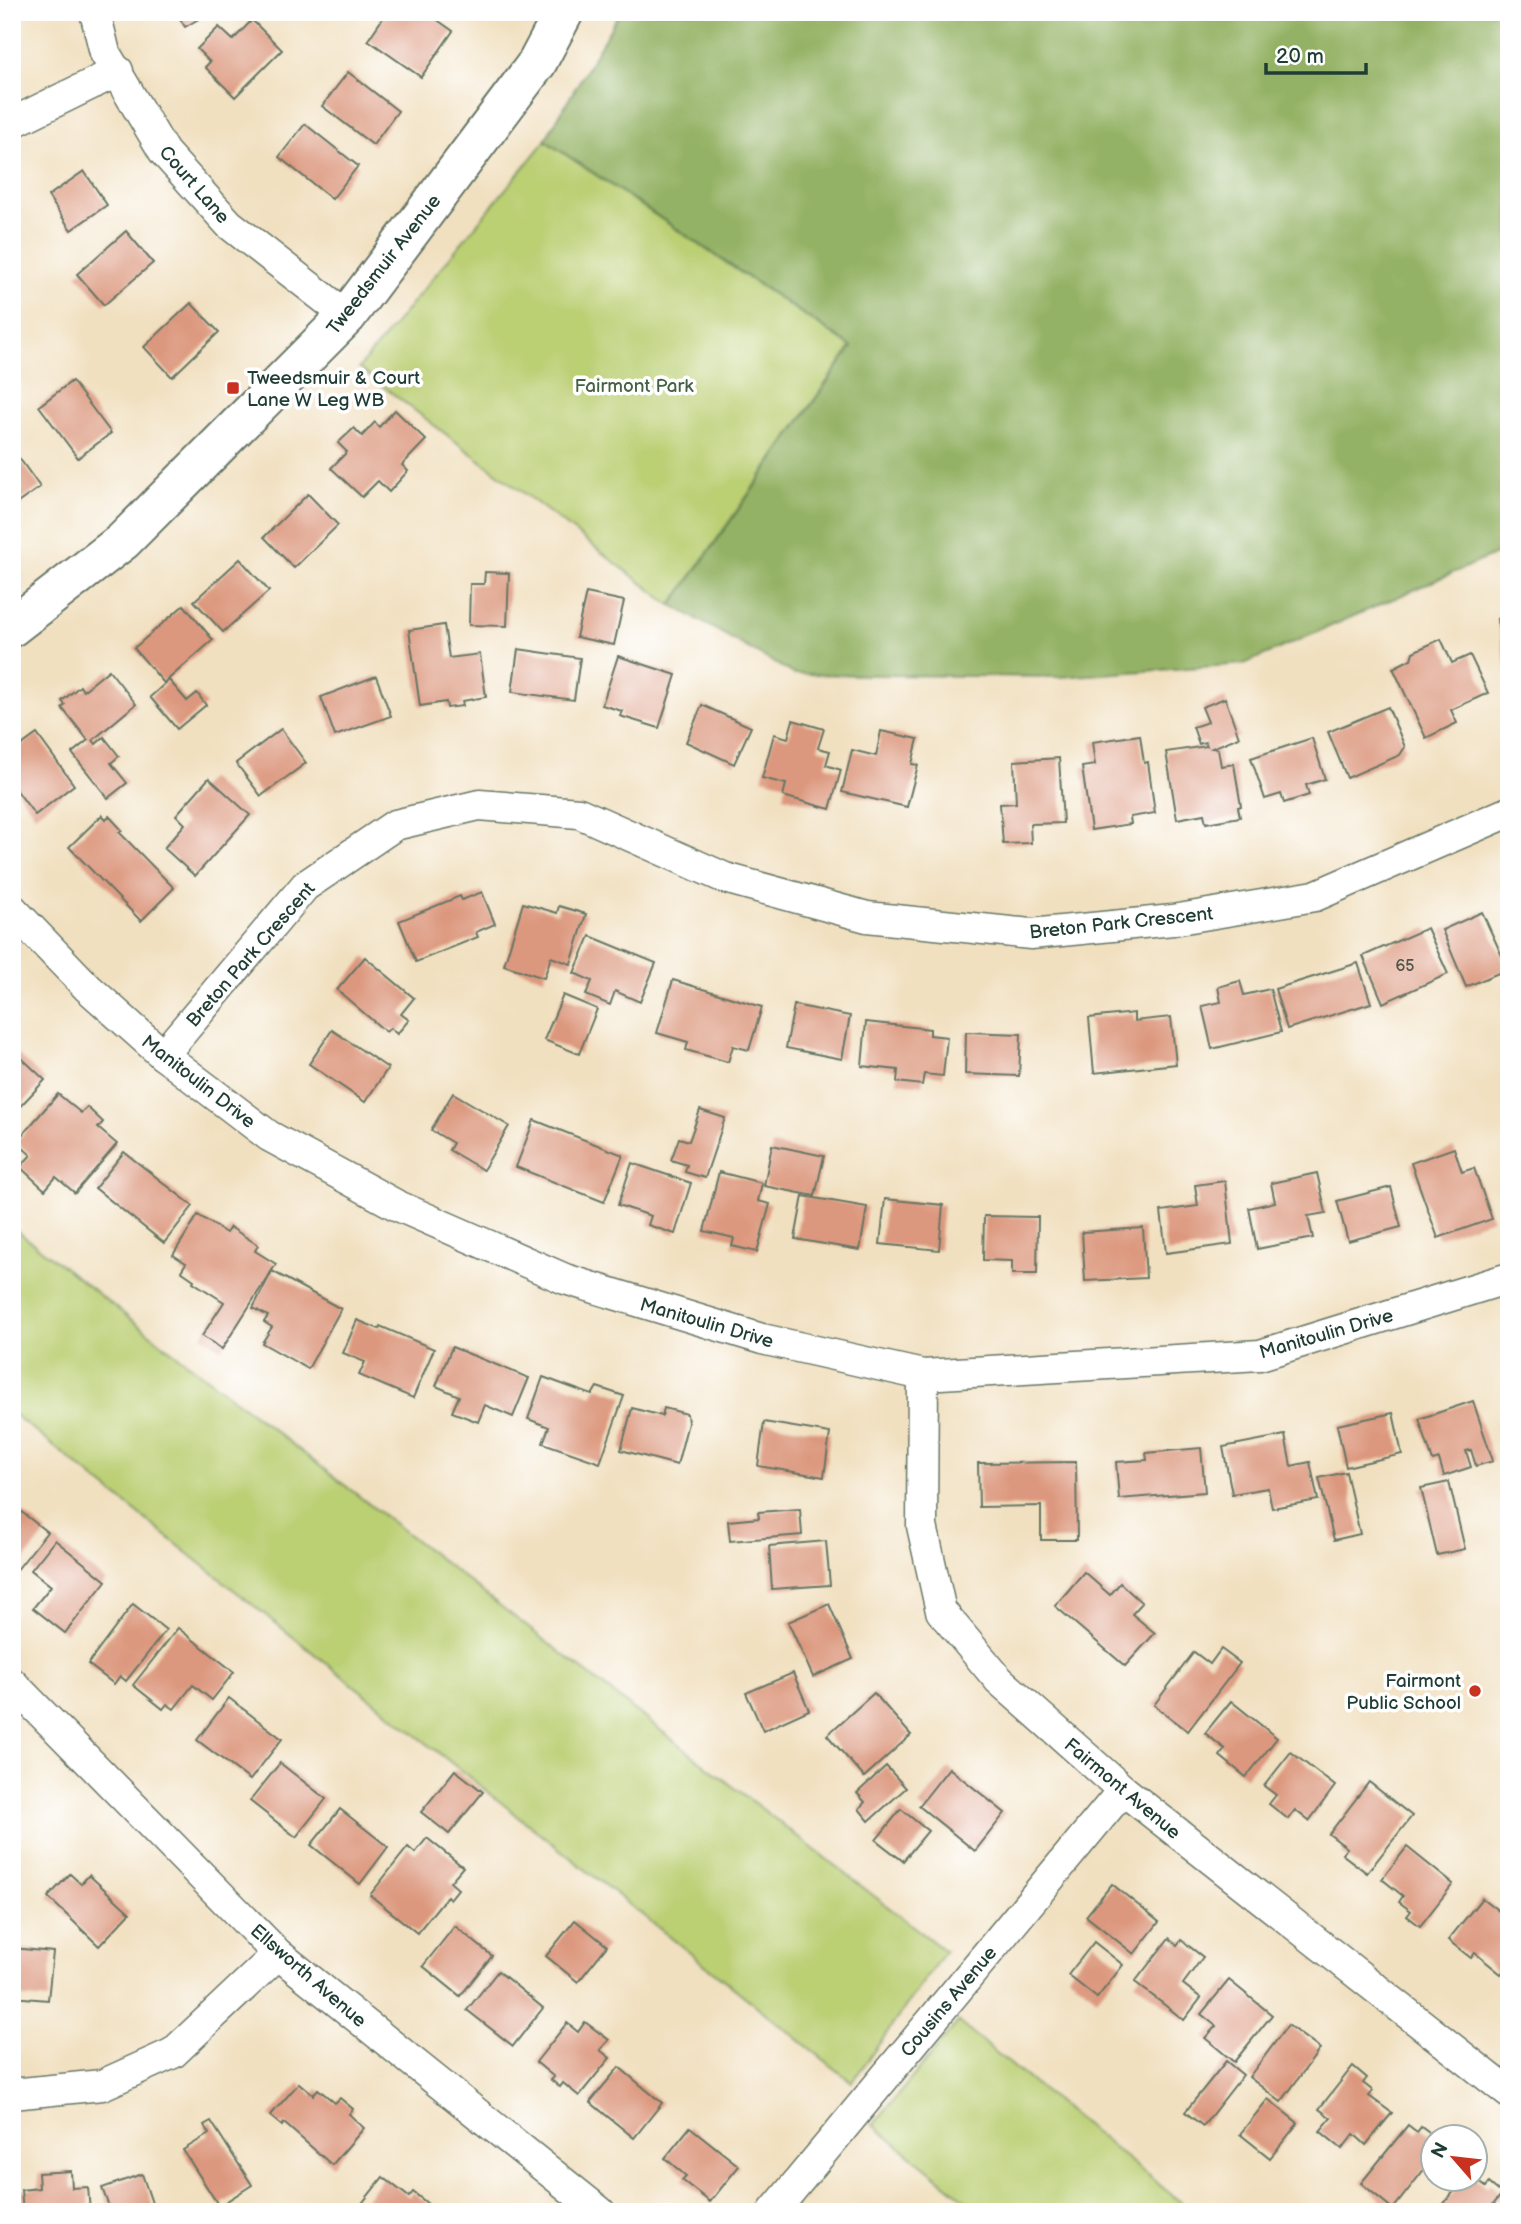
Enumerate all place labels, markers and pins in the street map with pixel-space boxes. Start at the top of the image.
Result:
place label: Tweedsmuir & Court Lane W Leg WB [247,367,420,412]
marker: Tweedsmuir & Court Lane W Leg WB [225,380,241,396]
place label: Fairmont Public School [1346,1670,1461,1715]
marker: Fairmont Public School [1467,1683,1483,1699]

